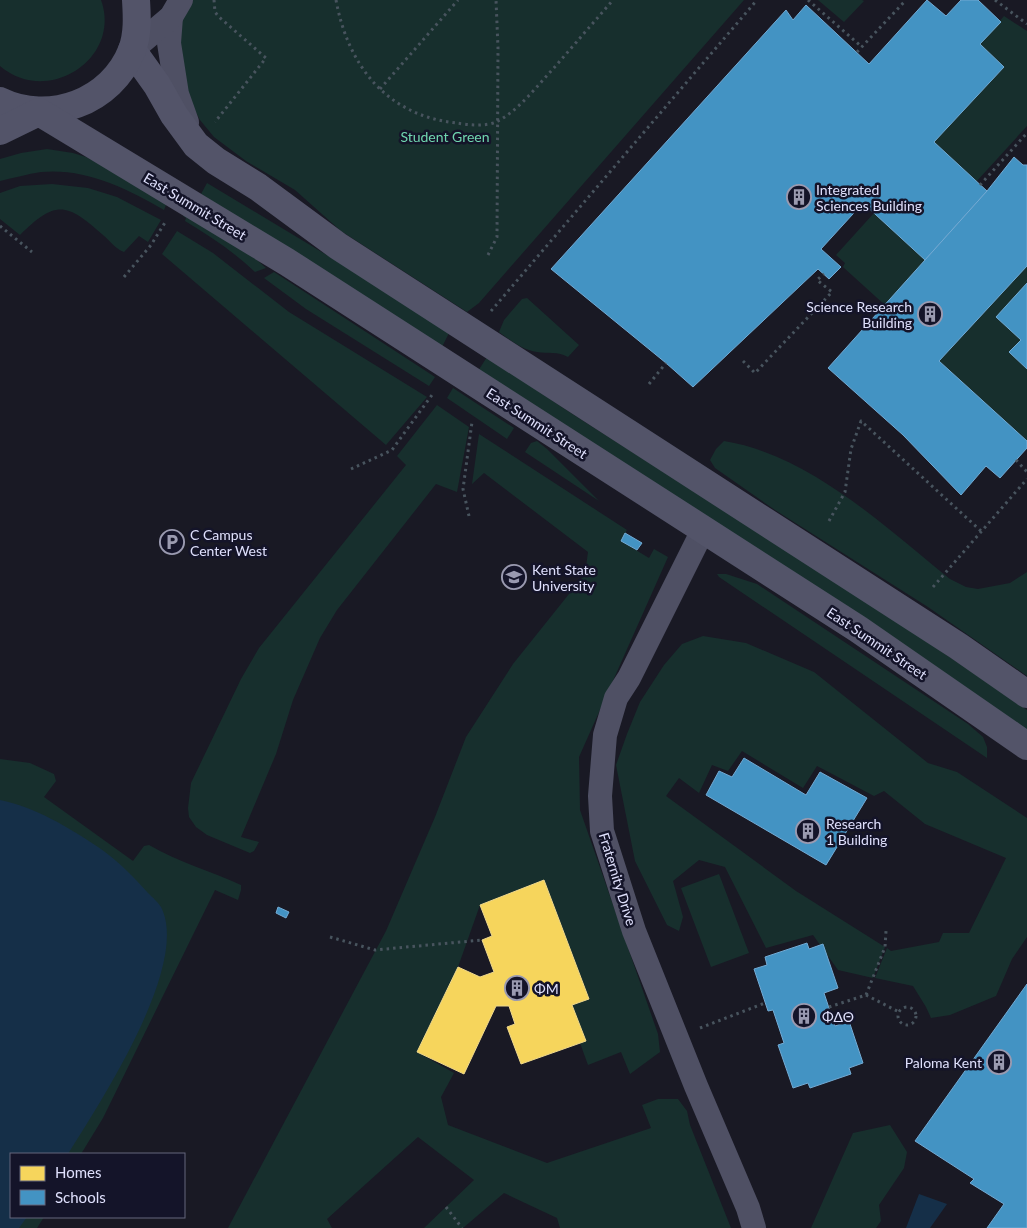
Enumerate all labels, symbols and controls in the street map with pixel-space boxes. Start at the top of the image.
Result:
park label: Student Green [400,128,490,145]
street label: East Summit Street [141,169,249,243]
place label: Integrated Sciences Building [816,181,922,214]
building icon: Integrated Sciences Building [786,184,812,210]
place label: Science Research Building [806,298,912,331]
building icon: Science Research Building [917,301,943,327]
street label: East Summit Street [483,384,591,462]
place label: C Campus Center West [190,526,267,559]
parking icon: C Campus Center West [159,529,185,555]
place label: Kent State University [532,561,596,594]
school or university icon: Kent State University [501,564,527,590]
street label: East Summit Street [824,603,930,683]
place label: Research 1 Building [826,815,887,848]
building icon: Research 1 Building [795,818,821,844]
street label: Fraternity Drive [596,830,640,928]
building icon: ΦΜ [504,975,530,1001]
place label: ΦΜ [534,980,559,997]
building icon: ΦΔΘ [791,1003,817,1029]
place label: ΦΔΘ [822,1008,854,1025]
building icon: Paloma Kent [986,1049,1012,1075]
place label: Paloma Kent [905,1054,982,1071]
legend [10,1153,185,1218]
text: Homes [55,1163,101,1181]
text: Schools [55,1188,106,1206]

